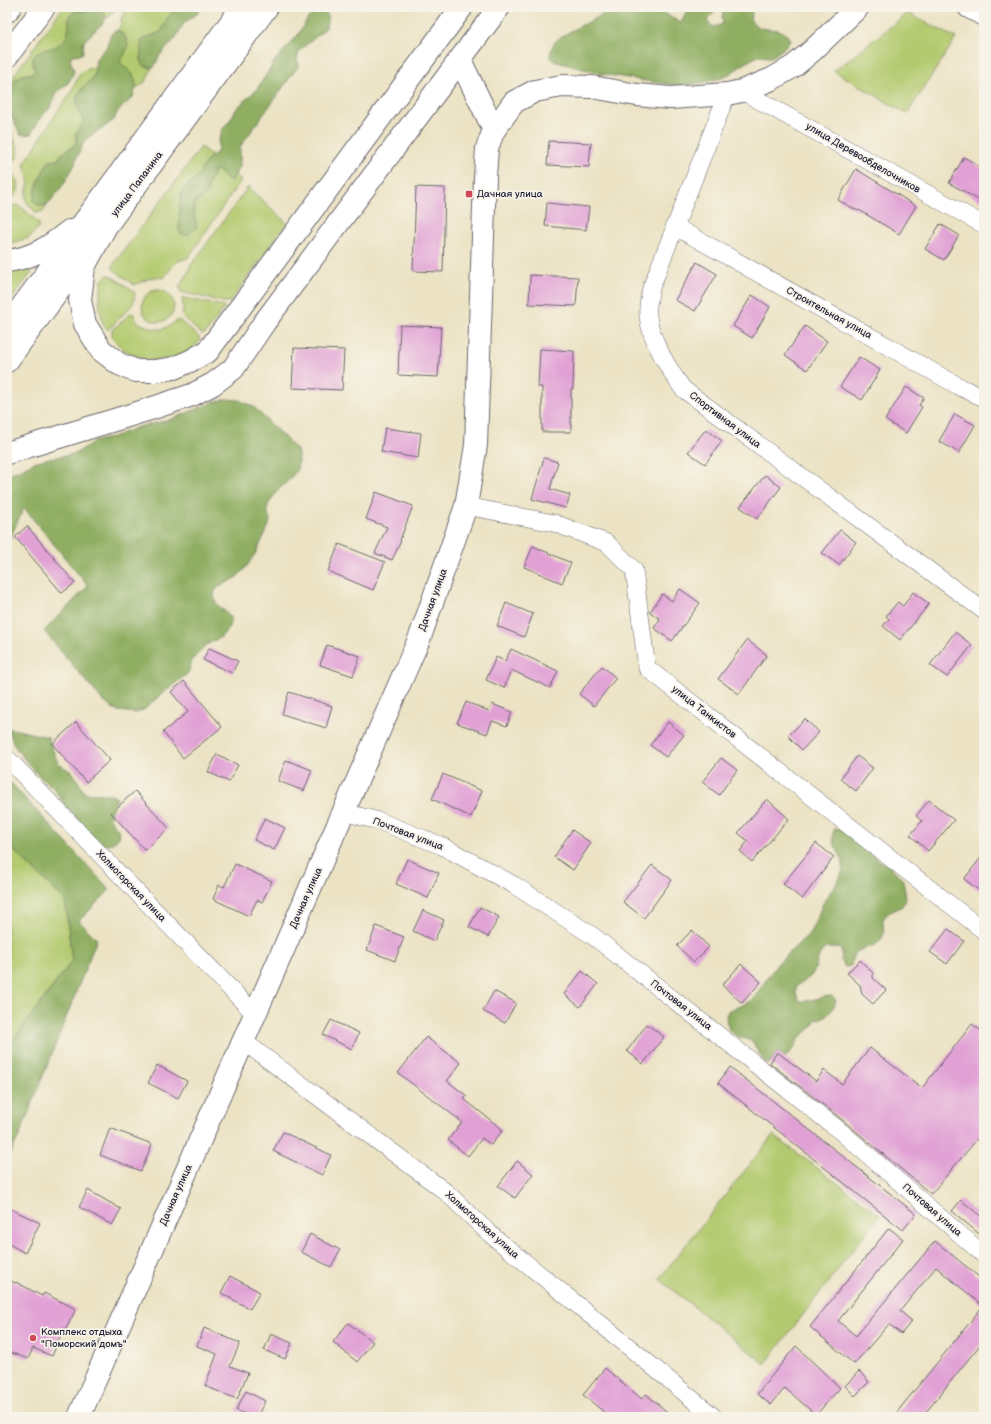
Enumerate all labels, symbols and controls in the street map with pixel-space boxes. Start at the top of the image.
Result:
street label: улица Деревообделочников [804,120,923,196]
street label: улица Папанина [109,149,165,219]
place label: Дачная улица [477,188,543,200]
marker: Дачная улица [464,189,474,199]
street label: Строительная улица [784,284,874,342]
street label: Спортивная улица [687,389,763,451]
street label: Дачная улица [416,567,450,633]
street label: улица Танкистов [669,683,739,741]
street label: Почтовая улица [371,815,445,853]
street label: Холмогорская улица [94,848,168,924]
street label: Дачная улица [287,865,325,930]
street label: Почтовая улица [648,977,714,1033]
street label: Дачная улица [157,1162,195,1227]
street label: Почтовая улица [900,1181,964,1239]
street label: Холмогорская улица [443,1189,521,1261]
place label: Комплекс отдыха "Поморский домъ" [41,1326,127,1350]
marker: Комплекс отдыха "Поморский домъ" [28,1333,38,1343]

